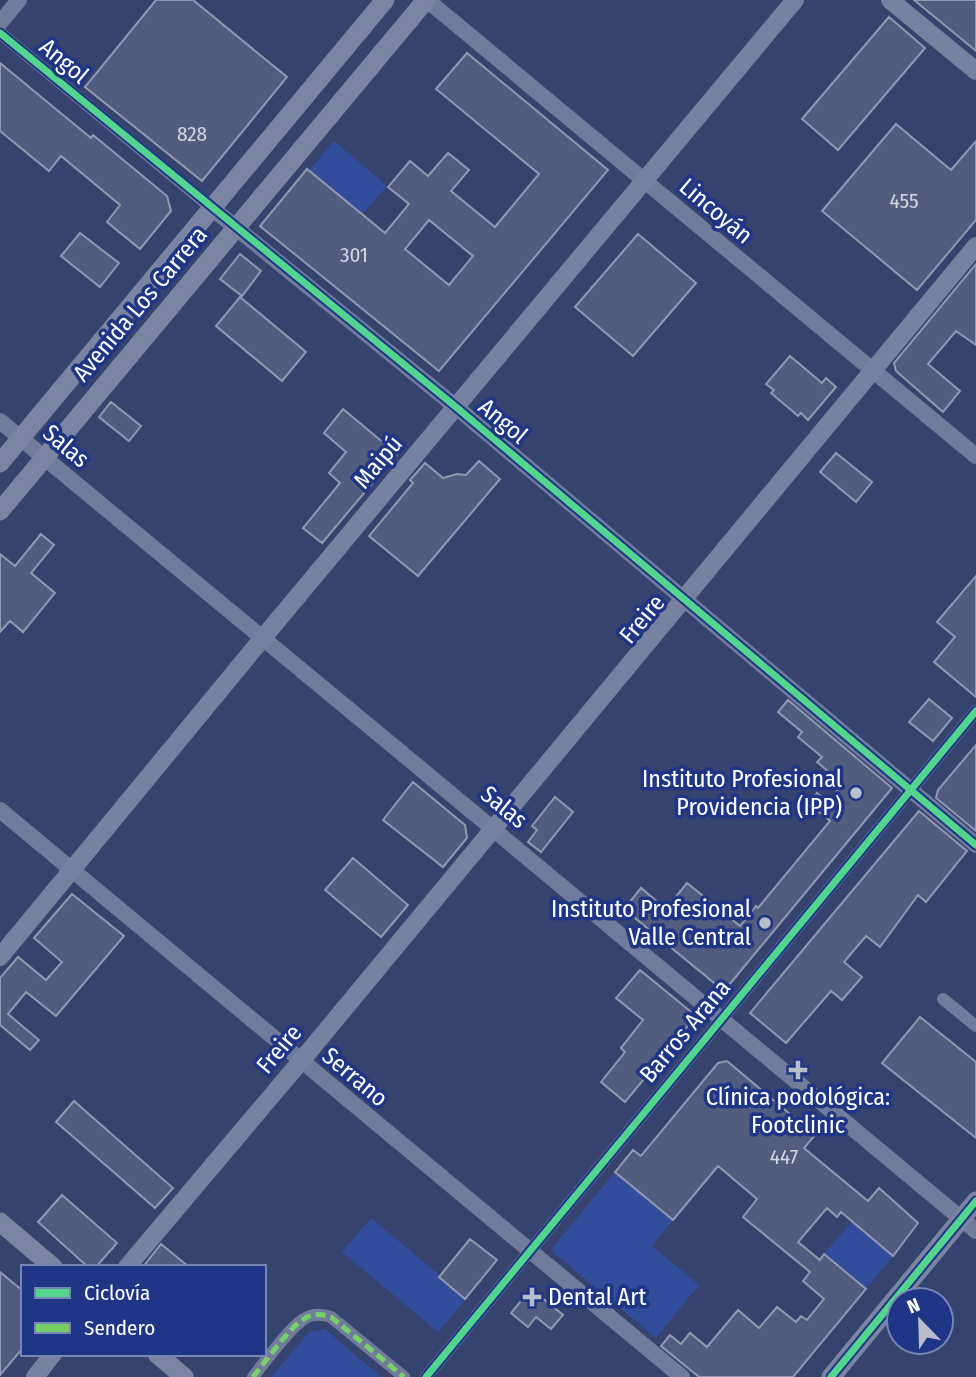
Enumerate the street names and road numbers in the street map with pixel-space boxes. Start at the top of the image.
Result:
street label: Angol [34,33,94,89]
street label: Lincoyán [674,172,758,250]
street label: Avenida Los Carrera [67,221,213,387]
street label: Angol [473,393,533,449]
street label: Salas [37,419,95,473]
street label: Maipú [348,430,408,494]
street label: Freire [614,589,670,649]
street label: Salas [475,780,533,834]
street label: Barros Arana [634,974,736,1088]
street label: Freire [251,1019,307,1079]
street label: Serrano [317,1042,393,1112]

